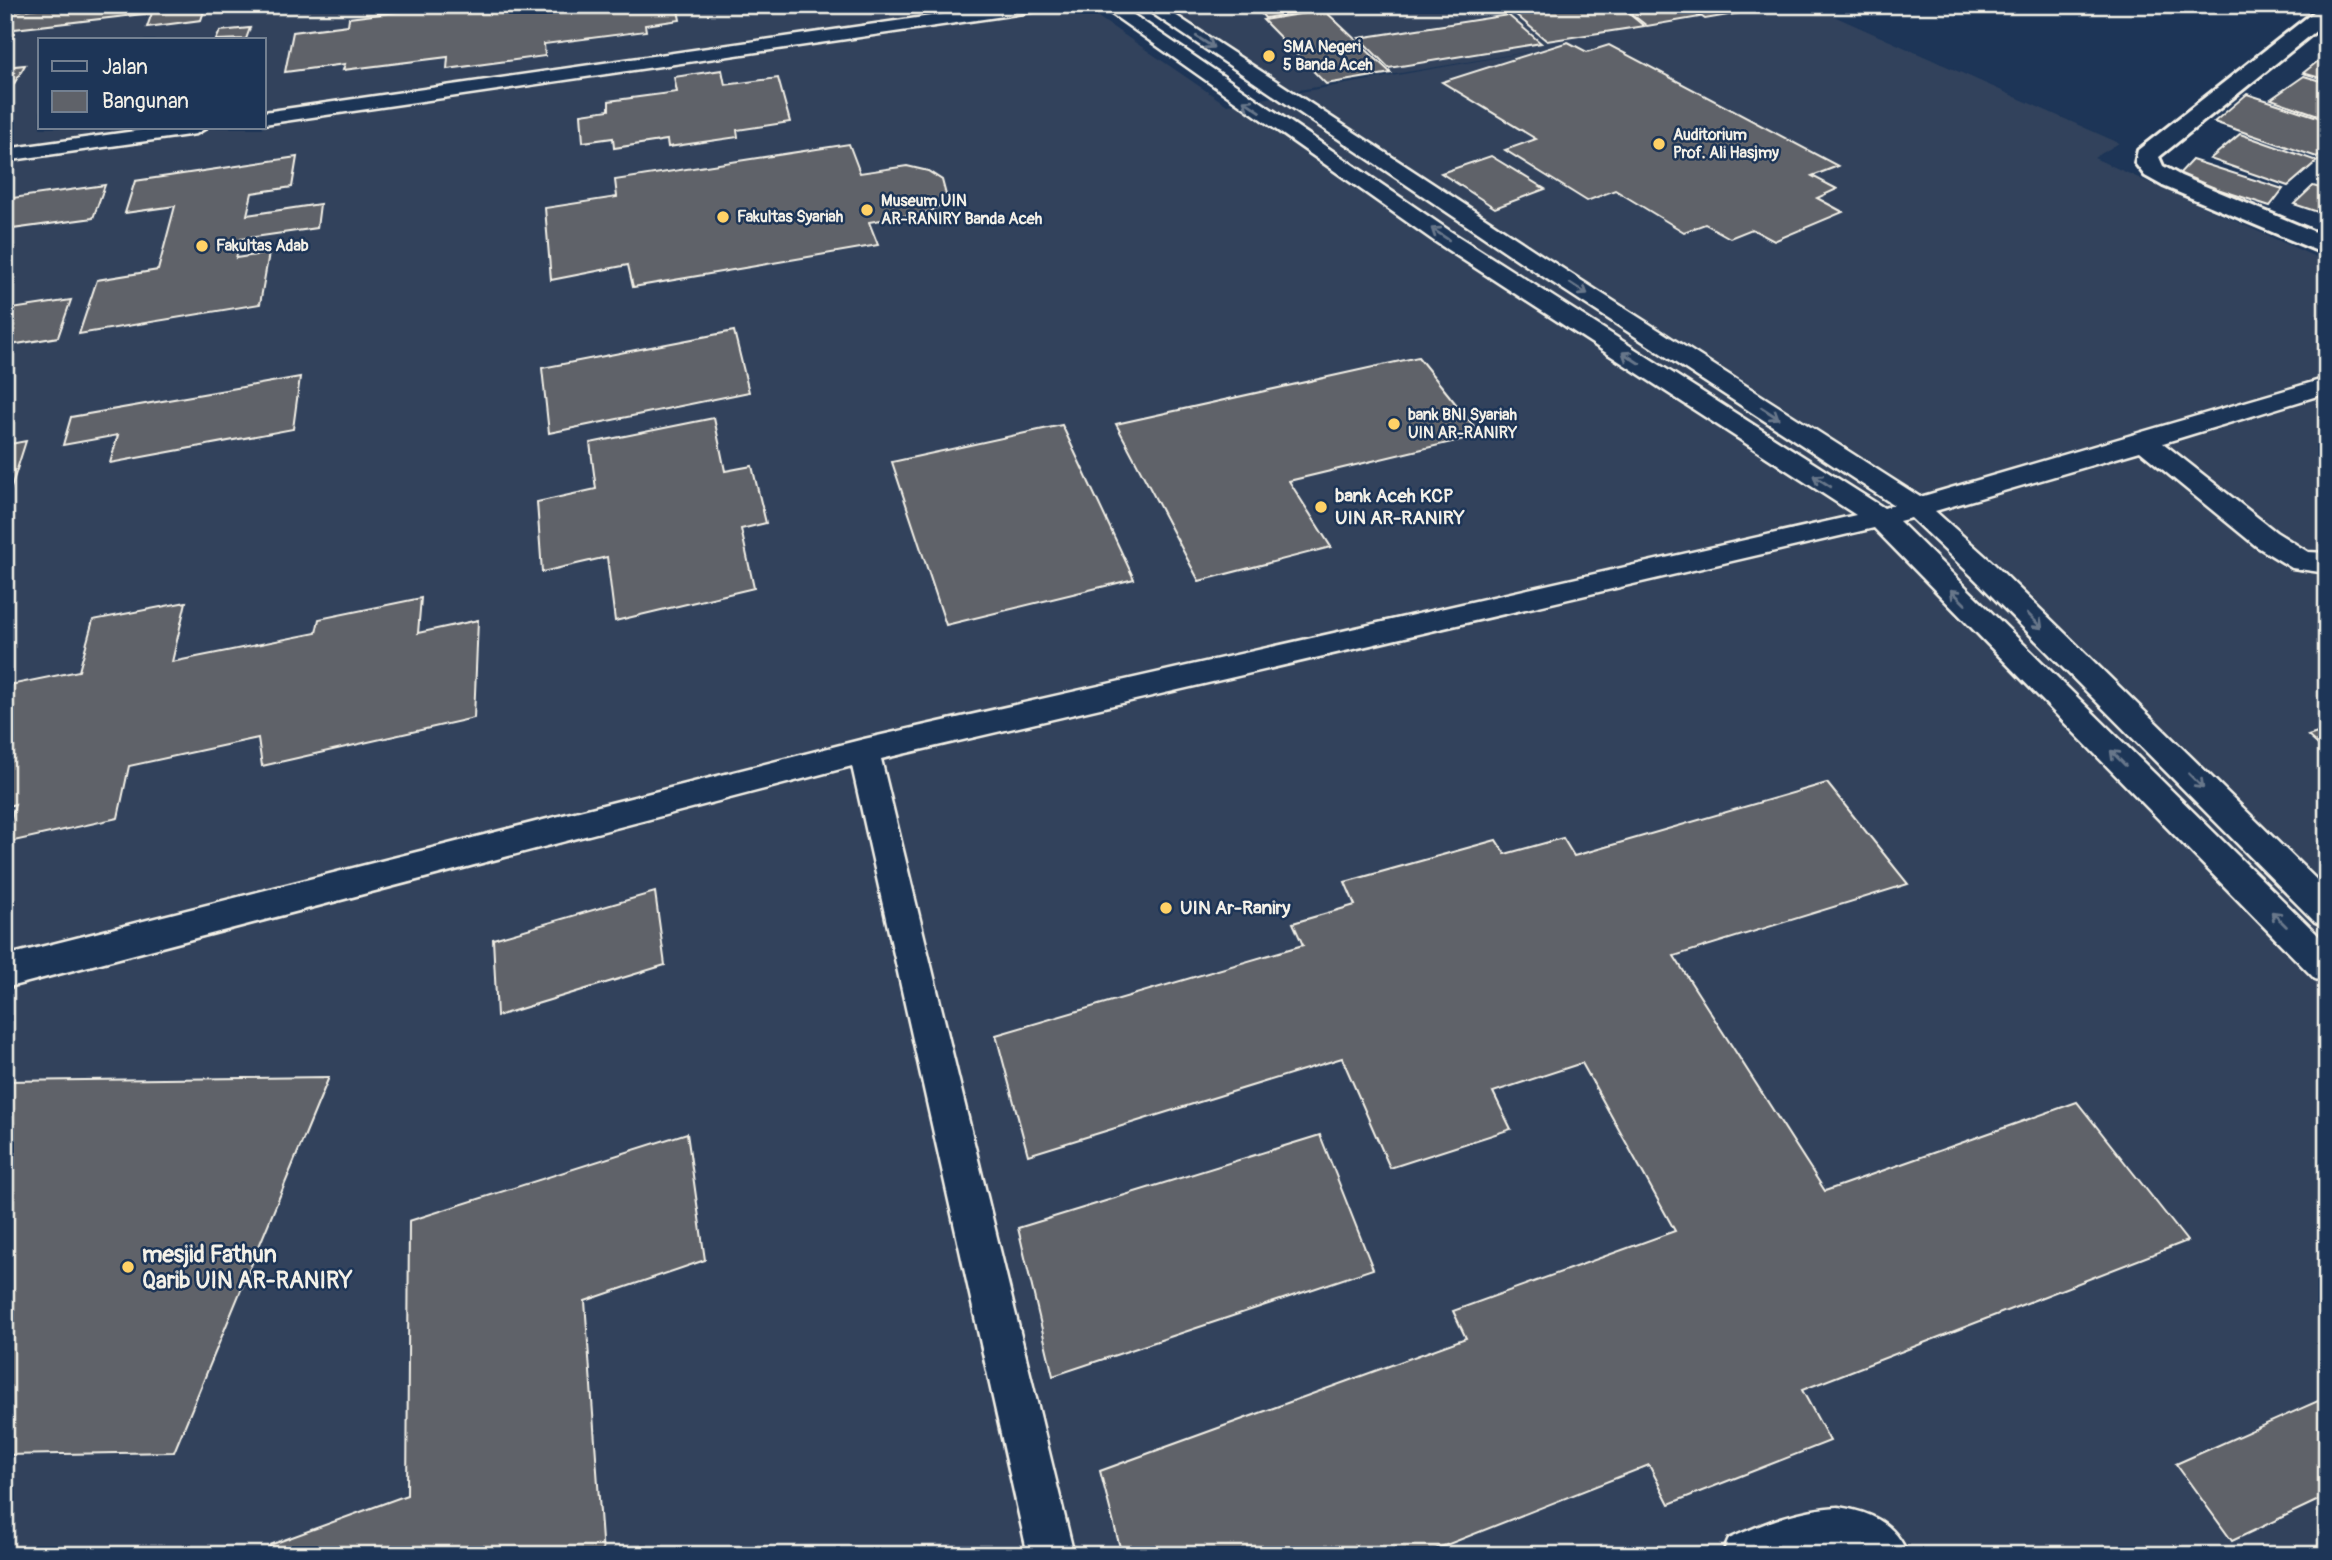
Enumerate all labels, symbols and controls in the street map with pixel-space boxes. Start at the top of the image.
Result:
one-way arrow [1195,35,1214,50]
place label: SMA Negeri 5 Banda Aceh [1283,37,1373,75]
legend [38,38,266,130]
marker: SMA Negeri 5 Banda Aceh [1261,48,1277,64]
text: Jalan [102,54,148,81]
text: Bangunan [102,88,189,115]
one-way arrow [1243,99,1262,113]
place label: Auditorium Prof. Ali Hasjmy [1673,125,1779,163]
marker: Auditorium Prof. Ali Hasjmy [1651,136,1667,152]
place label: Museum UIN AR-RANIRY Banda Aceh [881,191,1043,229]
marker: Museum UIN AR-RANIRY Banda Aceh [859,202,875,218]
place label: Fakultas Syariah [737,207,844,227]
marker: Fakultas Syariah [715,209,731,225]
one-way arrow [1431,227,1450,241]
place label: Fakultas Adab [216,236,309,256]
marker: Fakultas Adab [194,238,210,254]
one-way arrow [1569,282,1588,297]
one-way arrow [1622,351,1641,366]
place label: bank BNI Syariah UIN AR-RANIRY [1408,405,1518,443]
one-way arrow [1760,405,1779,420]
marker: bank BNI Syariah UIN AR-RANIRY [1386,416,1402,432]
one-way arrow [1813,474,1833,488]
place label: bank Aceh KCP UIN AR-RANIRY [1335,484,1465,530]
marker: bank Aceh KCP UIN AR-RANIRY [1313,499,1329,515]
one-way arrow [1950,588,1967,605]
one-way arrow [2026,612,2043,629]
one-way arrow [2110,750,2127,767]
one-way arrow [2187,773,2204,790]
place label: UIN Ar-Raniry [1180,896,1291,920]
marker: UIN Ar-Raniry [1158,900,1174,916]
one-way arrow [2270,911,2287,928]
place label: mesjid Fathun Qarib UIN AR-RANIRY [142,1240,353,1295]
marker: mesjid Fathun Qarib UIN AR-RANIRY [120,1259,136,1275]

